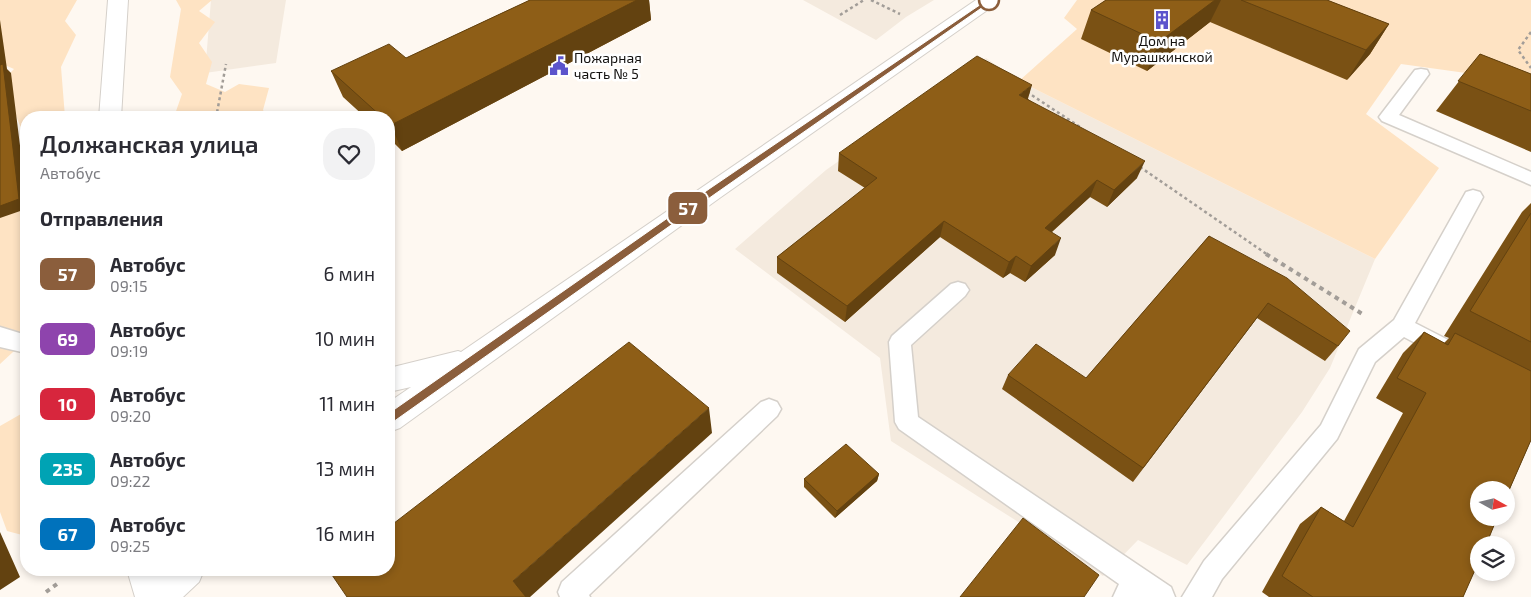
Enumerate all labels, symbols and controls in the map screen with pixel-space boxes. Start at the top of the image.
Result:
unlabelled marker [978,0,1000,11]
building icon: Дом на Мурашкинской [1151,9,1173,31]
place label: Дом на Мурашкинской [1111,32,1213,65]
place label: Пожарная часть № 5 [574,49,642,82]
public building icon: Пожарная часть № 5 [548,55,570,77]
button: heart [323,128,375,180]
text: Должанская улица [40,129,259,158]
text: Автобус [40,163,101,182]
line badge: 57 [666,192,710,224]
text: 57 [678,197,698,219]
text: Отправления [40,207,163,230]
text: Автобус [110,253,186,276]
text: 6 мин [323,262,375,285]
text: 57 [58,263,77,285]
text: 09:15 [110,276,148,295]
text: Автобус [110,318,186,341]
text: 10 мин [315,327,375,350]
text: 69 [57,328,78,350]
text: 09:19 [110,341,148,360]
text: Автобус [110,383,186,406]
text: 11 мин [319,392,375,415]
text: 10 [58,393,77,415]
text: 09:20 [110,406,151,425]
text: Автобус [110,448,186,471]
text: 13 мин [316,457,375,480]
text: 235 [52,458,83,480]
text: 09:22 [110,471,151,490]
north arrow [1470,481,1515,526]
map controls [1470,481,1515,581]
text: Автобус [110,513,186,536]
text: 16 мин [316,522,375,545]
text: 67 [57,523,78,545]
text: 09:25 [110,536,150,555]
button: layers [1470,536,1515,581]

